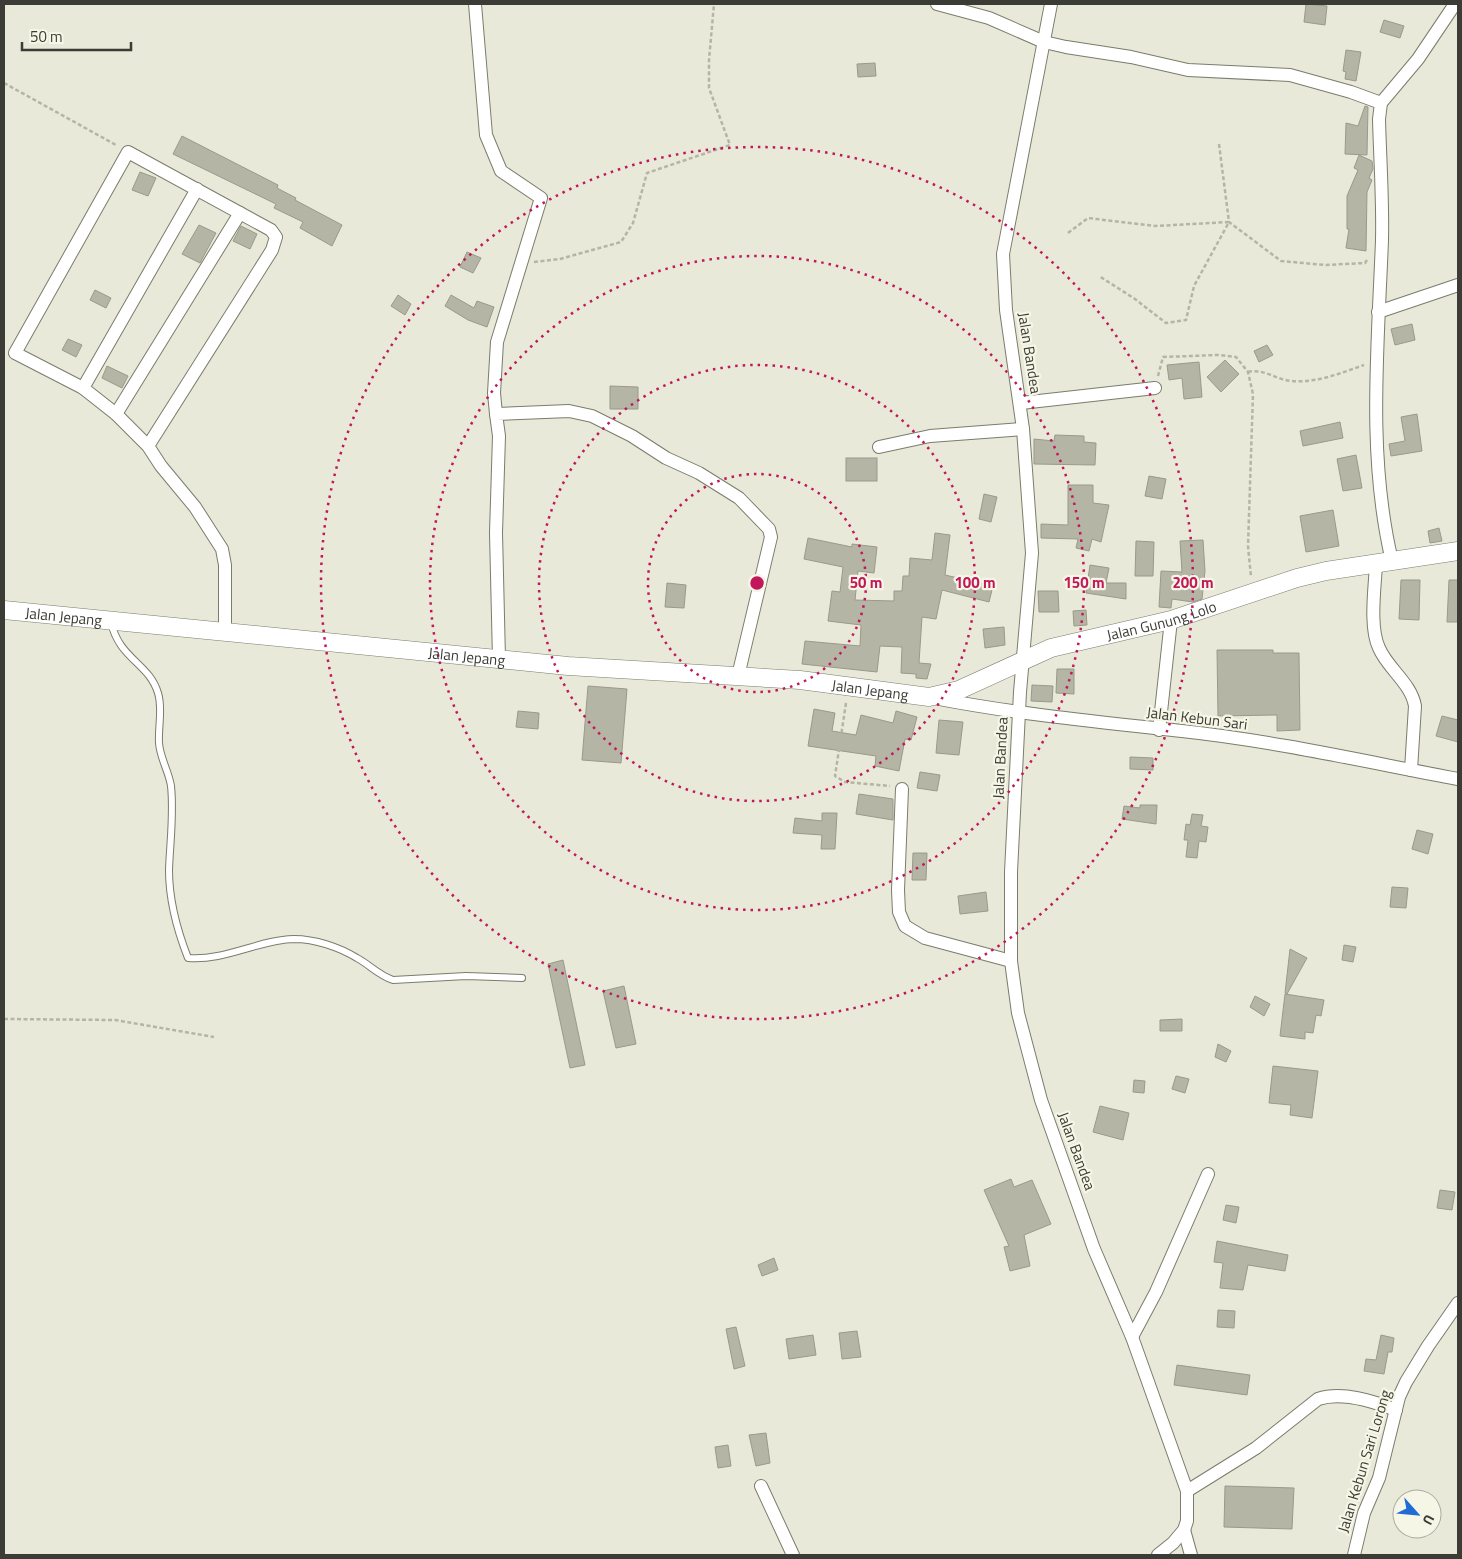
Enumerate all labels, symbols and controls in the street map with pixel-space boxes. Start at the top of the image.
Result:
scale bar [22,20,131,52]
text: 50 m [30,25,63,48]
street label: Jalan Bandea [1012,311,1048,396]
text: 50 m [850,571,882,594]
text: 100 m [954,571,996,594]
text: 150 m [1063,571,1105,594]
text: 200 m [1172,571,1214,594]
centre of rings [748,574,766,592]
street label: Jalan Gunung Lolo [1104,594,1219,646]
street label: Jalan Jepang [24,601,104,631]
street label: Jalan Jepang [427,641,507,671]
street label: Jalan Jepang [830,673,910,706]
street label: Jalan Kebun Sari [1145,700,1249,736]
street label: Jalan Bandea [986,716,1014,800]
street label: Jalan Bandea [1052,1109,1102,1194]
street label: Jalan Kebun Sari Lorong [1331,1386,1397,1535]
north arrow [1392,1489,1442,1539]
text: U [1418,1511,1440,1529]

